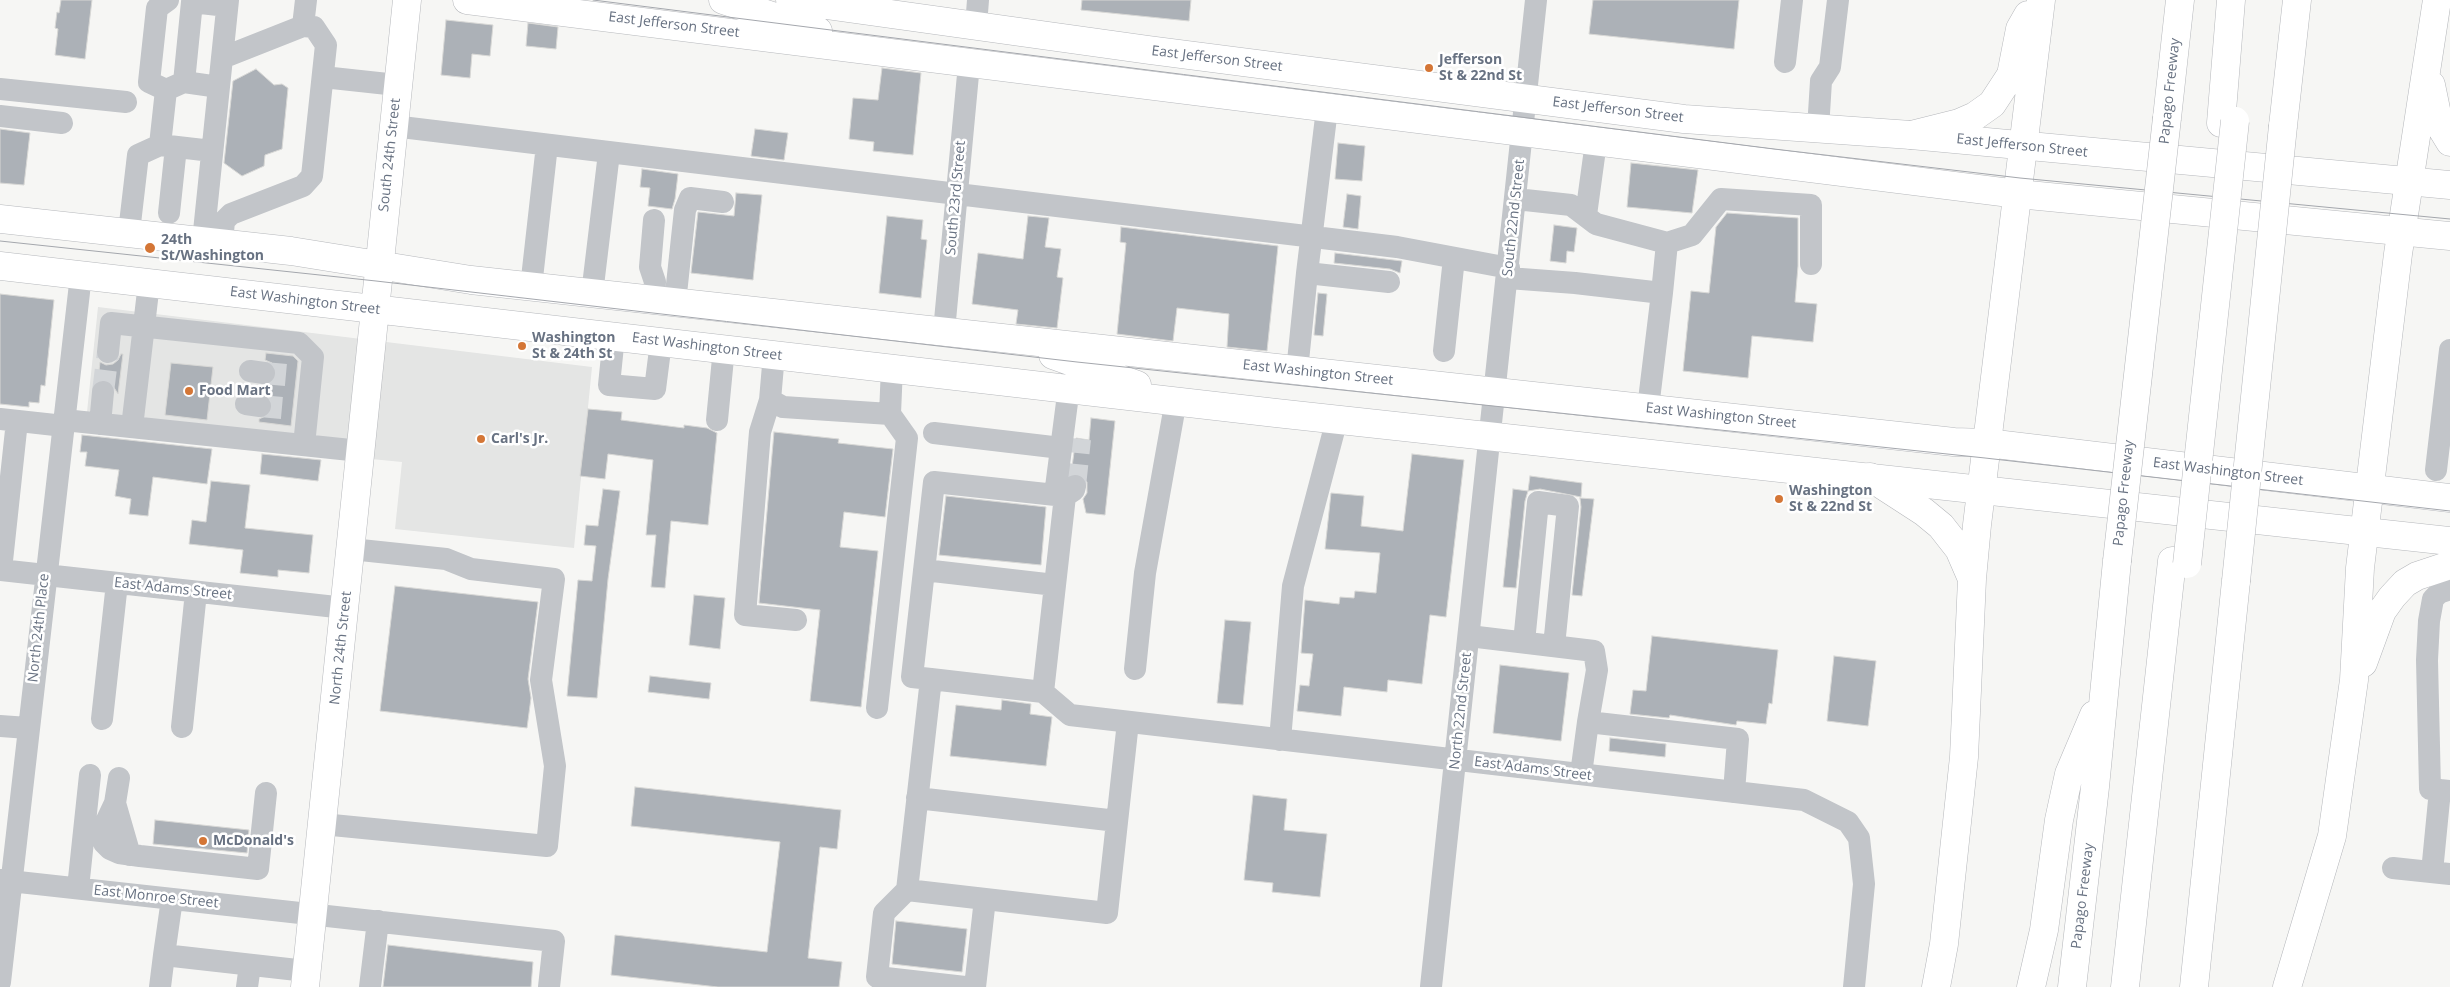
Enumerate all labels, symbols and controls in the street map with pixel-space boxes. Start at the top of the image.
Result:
street label: East Jefferson Street [608,9,740,41]
street label: Papago Freeway [2156,37,2184,145]
street label: East Jefferson Street [1151,43,1283,75]
place label: Jefferson St & 22nd St [1439,52,1522,84]
marker: Jefferson St & 22nd St [1423,62,1435,74]
street label: East Jefferson Street [1552,94,1684,126]
street label: South 24th Street [376,97,404,213]
street label: East Jefferson Street [1956,131,2088,161]
street label: South 23rd Street [943,140,969,256]
street label: South 22nd Street [1499,159,1529,277]
place label: 24th St/Washington [161,232,264,264]
marker: 24th St/Washington [143,241,157,255]
street label: East Washington Street [229,283,381,319]
street label: East Washington Street [631,329,783,365]
place label: Washington St & 24th St [532,330,615,362]
marker: Washington St & 24th St [516,340,528,352]
street label: East Washington Street [1242,357,1394,389]
place label: Food Mart [199,383,271,399]
marker: Food Mart [183,385,195,397]
street label: East Washington Street [1645,400,1797,432]
place label: Carl's Jr. [491,431,548,447]
marker: Carl's Jr. [475,433,487,445]
street label: Papago Freeway [2110,439,2138,547]
street label: East Washington Street [2152,454,2304,490]
place label: Washington St & 22nd St [1789,483,1872,516]
marker: Washington St & 22nd St [1773,493,1785,505]
street label: North 24th Place [25,573,53,683]
street label: East Adams Street [113,574,233,604]
street label: North 24th Street [327,590,355,706]
street label: North 22nd Street [1446,652,1476,770]
street label: East Adams Street [1473,753,1593,785]
place label: McDonald's [213,833,294,849]
marker: McDonald's [197,835,209,847]
street label: Papago Freeway [2068,842,2098,950]
street label: East Monroe Street [93,882,219,912]

